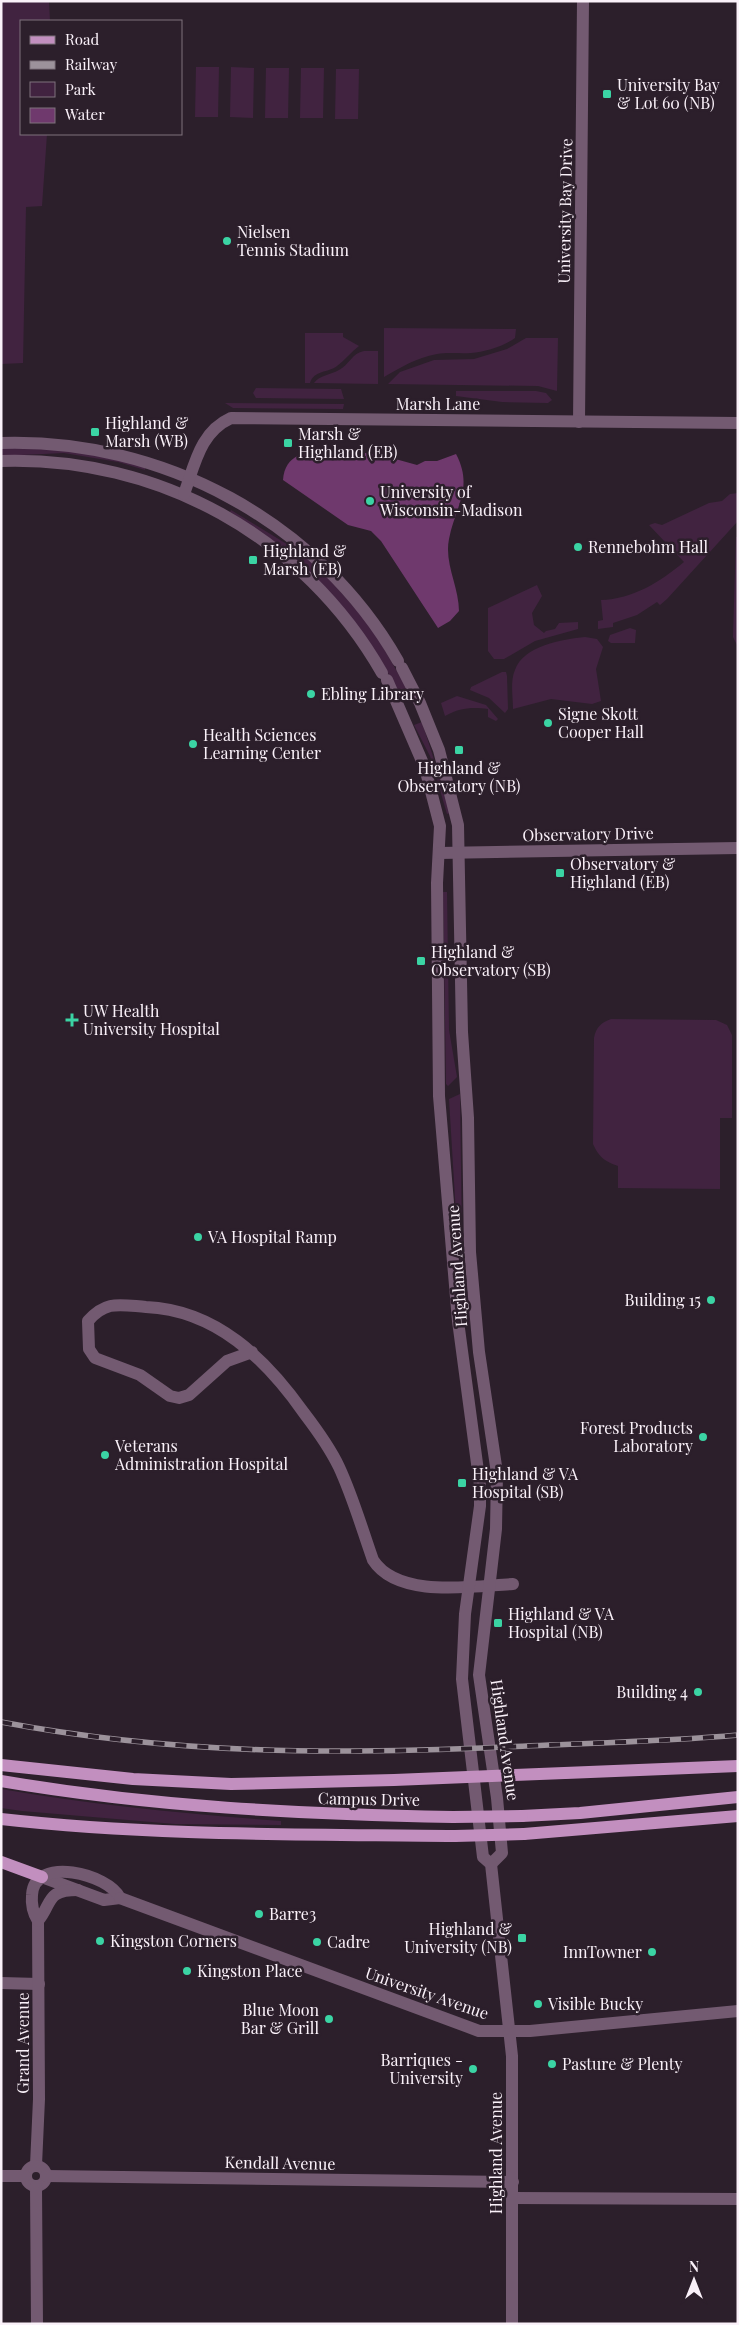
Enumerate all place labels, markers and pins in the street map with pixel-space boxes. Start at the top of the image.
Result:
place label: University Bay & Lot 60 (NB) [617,74,720,113]
marker: University Bay & Lot 60 (NB) [601,88,613,100]
place label: Nielsen Tennis Stadium [237,221,349,260]
marker: Nielsen Tennis Stadium [221,235,233,247]
place label: Highland & Marsh (WB) [105,412,189,451]
place label: Marsh & Highland (EB) [298,423,397,462]
marker: Highland & Marsh (WB) [89,426,101,438]
marker: Marsh & Highland (EB) [282,437,294,449]
place label: University of Wisconsin-Madison [379,481,523,520]
marker: University of Wisconsin-Madison [364,495,376,507]
place label: Rennebohm Hall [588,536,708,557]
place label: Highland & Marsh (EB) [263,540,347,579]
marker: Rennebohm Hall [572,541,584,553]
marker: Highland & Marsh (EB) [247,554,259,566]
place label: Ebling Library [321,683,424,704]
marker: Ebling Library [305,688,317,700]
place label: Signe Skott Cooper Hall [558,703,644,742]
marker: Signe Skott Cooper Hall [542,717,554,729]
place label: Health Sciences Learning Center [203,724,321,763]
marker: Health Sciences Learning Center [187,738,199,750]
marker: Highland & Observatory (NB) [453,744,465,756]
place label: Highland & Observatory (NB) [398,757,520,796]
place label: Observatory & Highland (EB) [570,853,676,892]
marker: Observatory & Highland (EB) [554,867,566,879]
place label: Highland & Observatory (SB) [431,941,551,980]
marker: Highland & Observatory (SB) [415,955,427,967]
place label: UW Health University Hospital [83,1000,220,1039]
marker: UW Health University Hospital [65,1013,79,1027]
place label: VA Hospital Ramp [207,1226,337,1247]
marker: VA Hospital Ramp [192,1231,204,1243]
place label: Building 15 [624,1289,701,1310]
marker: Building 15 [705,1294,717,1306]
place label: Forest Products Laboratory [580,1417,693,1456]
marker: Forest Products Laboratory [697,1431,709,1443]
place label: Veterans Administration Hospital [114,1435,288,1474]
marker: Veterans Administration Hospital [99,1449,111,1461]
place label: Highland & VA Hospital (SB) [472,1463,579,1502]
marker: Highland & VA Hospital (SB) [456,1477,468,1489]
place label: Highland & VA Hospital (NB) [508,1603,615,1642]
marker: Highland & VA Hospital (NB) [492,1617,504,1629]
place label: Building 4 [616,1681,688,1702]
marker: Building 4 [692,1686,704,1698]
place label: Barre3 [269,1903,316,1924]
marker: Barre3 [253,1908,265,1920]
place label: Highland & University (NB) [404,1918,513,1957]
place label: Kingston Corners [110,1930,237,1951]
place label: Cadre [327,1931,370,1952]
marker: Highland & University (NB) [516,1932,528,1944]
marker: Kingston Corners [94,1935,106,1947]
marker: Cadre [311,1936,323,1948]
place label: InnTowner [563,1941,642,1962]
marker: InnTowner [646,1946,658,1958]
place label: Kingston Place [197,1960,303,1981]
marker: Kingston Place [181,1965,193,1977]
place label: Visible Bucky [547,1993,643,2014]
marker: Visible Bucky [532,1998,544,2010]
place label: Blue Moon Bar & Grill [241,1999,319,2038]
marker: Blue Moon Bar & Grill [323,2013,335,2025]
place label: Barriques - University [381,2049,463,2088]
place label: Pasture & Plenty [562,2053,683,2074]
marker: Pasture & Plenty [546,2058,558,2070]
marker: Barriques - University [467,2063,479,2075]

